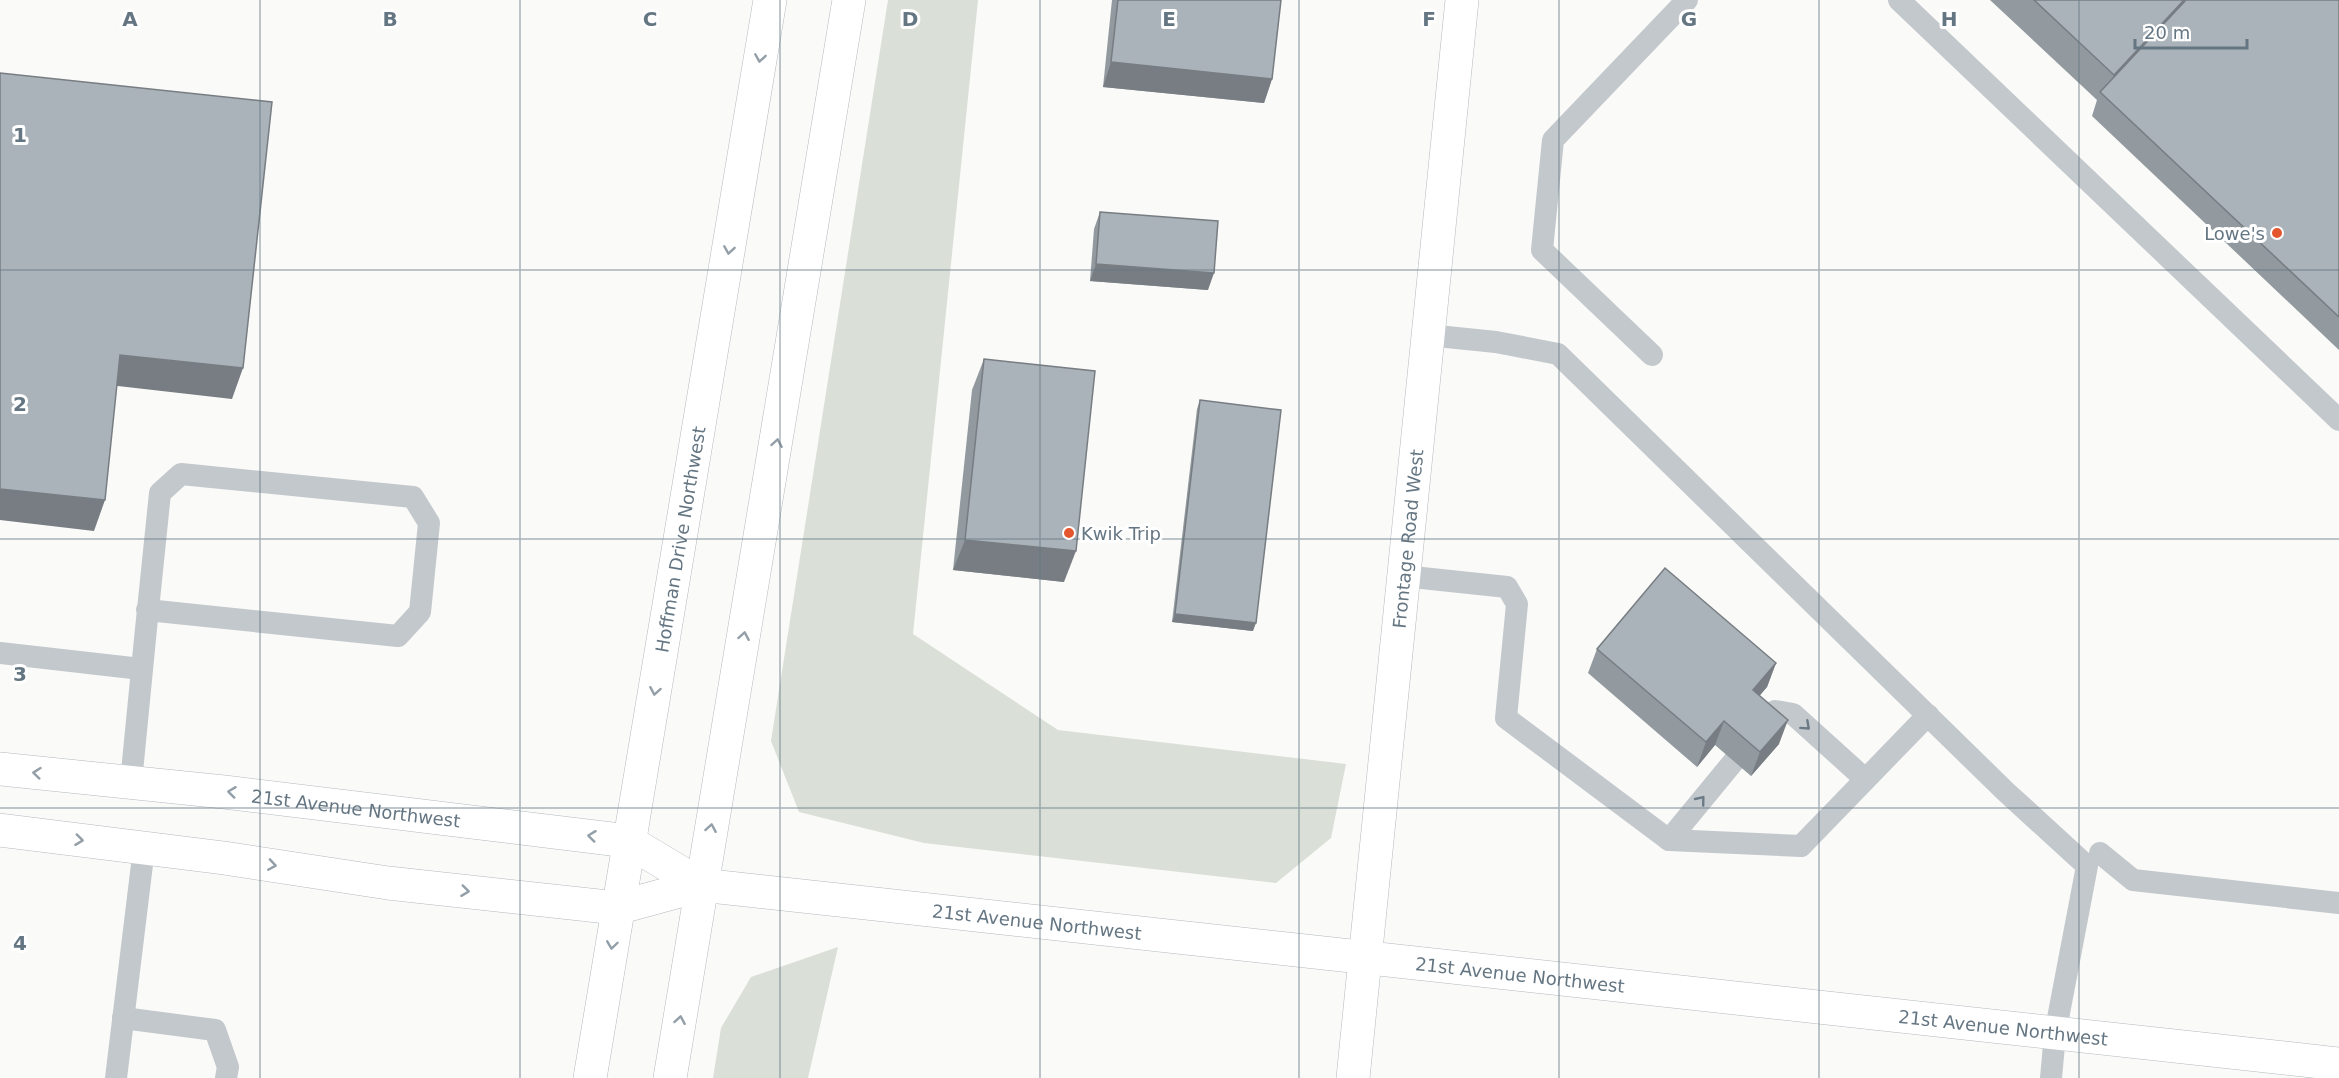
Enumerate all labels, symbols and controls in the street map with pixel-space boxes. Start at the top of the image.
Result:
text: A [122,7,138,31]
text: B [382,7,398,31]
text: C [643,7,657,31]
text: D [902,7,918,31]
text: E [1162,7,1176,31]
text: F [1422,7,1436,31]
text: G [1681,7,1697,31]
text: H [1941,7,1957,31]
scale bar [2135,12,2248,50]
text: 20 m [2144,22,2190,43]
one-way arrow [755,53,767,62]
text: 1 [13,123,27,147]
place label: Lowe's [2204,223,2265,244]
marker: Lowe's [2270,226,2284,240]
one-way arrow [723,245,736,255]
text: 2 [13,392,27,416]
street label: Hoffman Drive Northwest [651,425,709,654]
one-way arrow [770,439,782,448]
street label: Frontage Road West [1388,448,1427,629]
place label: Kwik Trip [1081,523,1161,544]
marker: Kwik Trip [1062,526,1076,540]
one-way arrow [737,631,749,640]
text: 3 [13,662,27,686]
one-way arrow [649,686,662,696]
one-way arrow [1799,719,1810,730]
one-way arrow [33,767,42,780]
street label: 21st Avenue Northwest [250,785,462,831]
one-way arrow [227,787,236,799]
one-way arrow [1694,796,1705,807]
one-way arrow [704,823,716,832]
one-way arrow [587,831,596,843]
one-way arrow [74,833,83,845]
one-way arrow [268,858,277,870]
one-way arrow [461,885,470,897]
street label: 21st Avenue Northwest [931,900,1143,944]
text: 4 [13,931,27,955]
one-way arrow [606,941,618,950]
street label: 21st Avenue Northwest [1414,953,1626,996]
street label: 21st Avenue Northwest [1897,1005,2109,1049]
one-way arrow [673,1016,686,1026]

